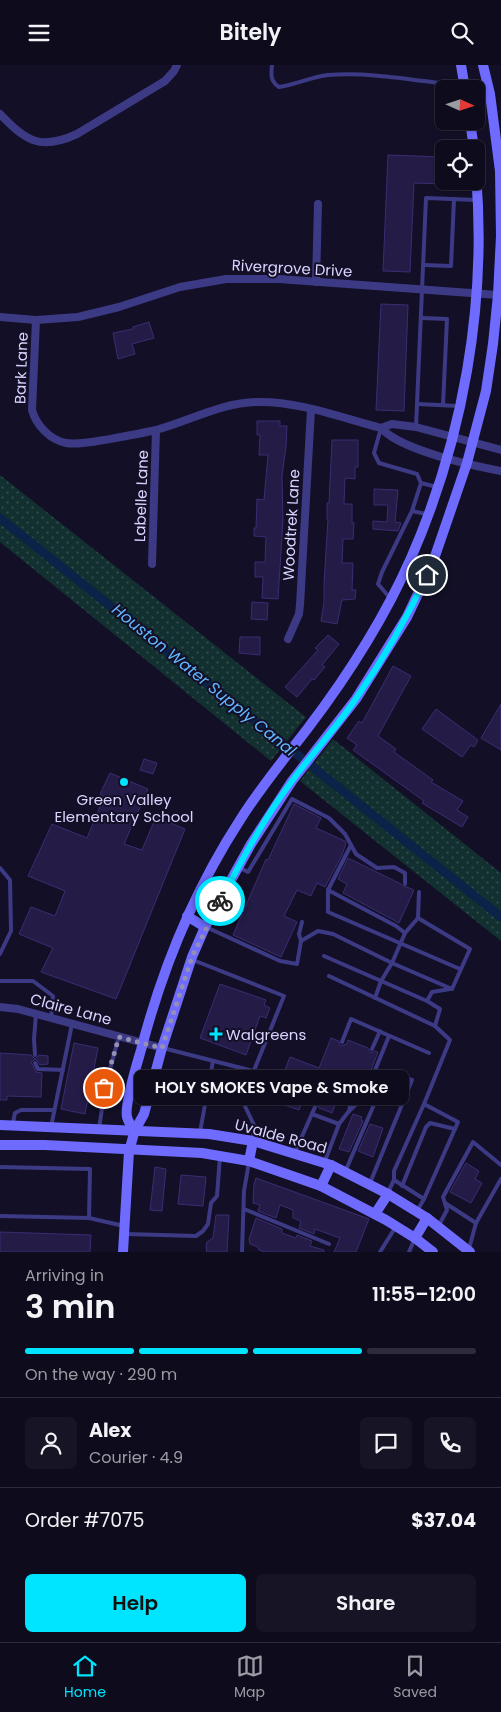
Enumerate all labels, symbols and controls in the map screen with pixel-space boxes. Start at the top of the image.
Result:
text: Bitely [220,17,281,48]
icon: menu [25,19,53,47]
icon: search [448,19,476,47]
north arrow [435,80,485,130]
map controls [435,80,485,190]
button: locate [435,140,485,190]
street label: Rivergrove Drive [231,254,353,282]
street label: Bark Lane [9,332,33,404]
street label: Labelle Lane [129,450,153,542]
street label: Woodtrek Lane [278,469,304,581]
pin [406,554,448,596]
icon: home [413,561,441,589]
water label: Houston Water Supply Canal [107,598,301,762]
marker: Green Valley Elementary School [118,776,130,788]
place label: Green Valley Elementary School [54,789,194,827]
courier [195,876,245,926]
icon: bike [206,887,234,915]
street label: Claire Lane [28,988,114,1030]
place label: Walgreens [226,1024,306,1045]
marker: Walgreens [210,1028,222,1040]
pin [83,1067,125,1109]
callout: HOLY SMOKES Vape & Smoke [134,1071,409,1105]
icon: bag [90,1074,118,1102]
text: HOLY SMOKES Vape & Smoke [155,1076,388,1099]
street label: Uvalde Road [232,1114,330,1158]
text: Arriving in [25,1264,104,1287]
text: 11:55–12:00 [372,1281,476,1308]
text: 3 min [25,1284,115,1329]
text: On the way · 290 m [25,1363,177,1386]
button: person [25,1417,77,1469]
text: Alex [89,1417,131,1444]
button: chat [360,1417,412,1469]
button: phone [424,1417,476,1469]
text: Courier · 4.9 [89,1446,183,1469]
text: Order #7075 [25,1507,144,1534]
text: $37.04 [411,1507,476,1534]
button: Help [25,1574,246,1632]
button: Share [256,1574,476,1632]
tab: Home [64,1652,106,1703]
tab: Map [234,1652,265,1703]
tab: Saved [393,1652,437,1703]

